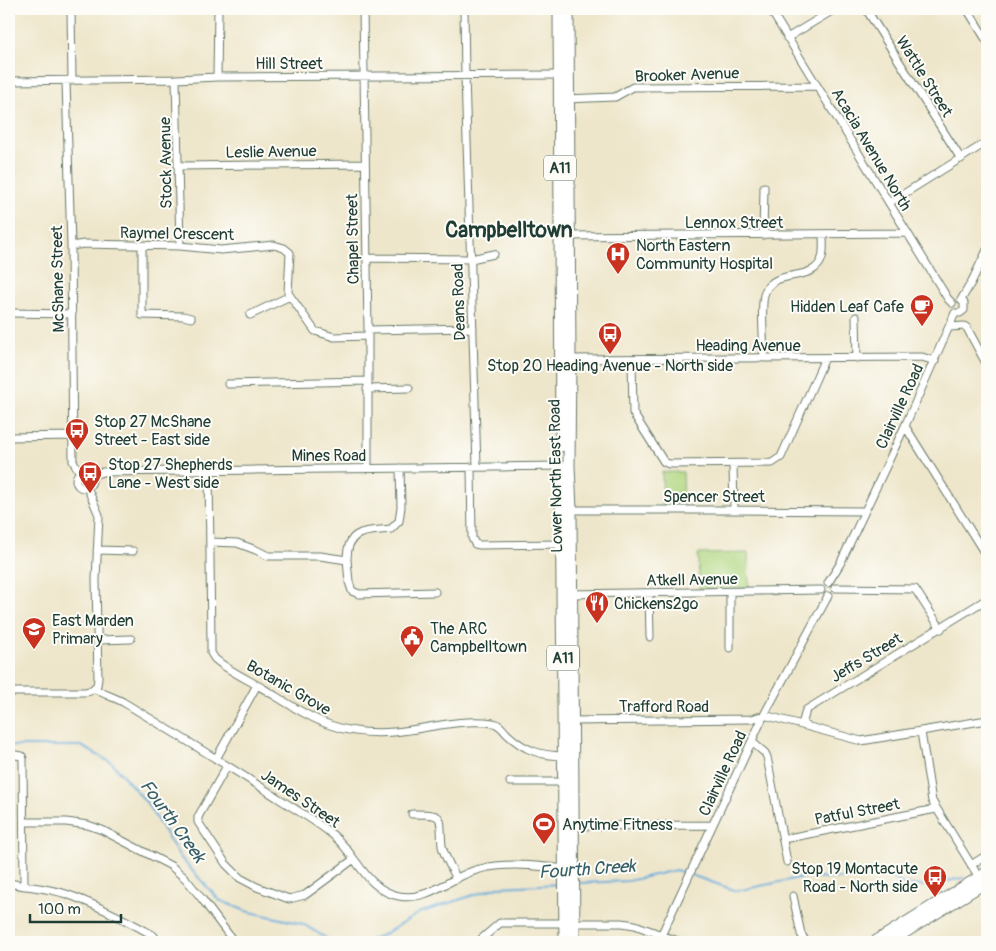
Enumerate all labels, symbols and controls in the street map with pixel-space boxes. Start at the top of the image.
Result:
street label: Wattle Street [891,32,957,121]
street label: Hill Street [255,54,323,74]
street label: Brooker Avenue [634,63,740,87]
street label: Acacia Avenue North [827,85,916,214]
street label: Stock Avenue [155,117,177,209]
street label: Leslie Avenue [225,141,317,163]
road number: A11 [544,156,576,180]
street label: Chapel Street [342,193,364,285]
street label: Lennox Street [685,213,784,233]
district label: Campbelltown [445,217,573,244]
street label: Raymel Crescent [120,223,235,245]
street label: McShane Street [47,225,69,333]
place label: North Eastern Community Hospital [636,236,773,274]
hospital icon: North Eastern Community Hospital [605,241,631,275]
street label: Deans Road [448,263,470,341]
cafe icon: Hidden Leaf Cafe [909,293,935,327]
place label: Hidden Leaf Cafe [790,297,904,317]
bus stop icon: Stop 20 Heading Avenue - North side [597,321,623,355]
street label: Heading Avenue [695,336,801,356]
place label: Stop 20 Heading Avenue - North side [487,356,733,376]
street label: Clairville Road [871,361,928,452]
street label: Lower North East Road [545,399,567,553]
place label: Stop 27 McShane Street - East side [94,412,211,450]
bus stop icon: Stop 27 McShane Street - East side [64,417,90,451]
street label: Mines Road [292,446,366,466]
place label: Stop 27 Shepherds Lane - West side [108,455,232,493]
bus stop icon: Stop 27 Shepherds Lane - West side [77,460,103,494]
street label: Spencer Street [663,487,766,507]
street label: Atkell Avenue [646,569,738,591]
restaurant icon: Chickens2go [584,590,610,624]
place label: Chickens2go [614,594,699,614]
place label: East Marden Primary [52,611,134,649]
school or university icon: East Marden Primary [21,616,47,650]
place label: The ARC Campbelltown [430,619,527,657]
public building icon: The ARC Campbelltown [399,624,425,658]
street label: Jeffs Street [827,628,906,687]
road number: A11 [547,646,579,670]
street label: Botanic Grove [243,656,334,720]
street label: Trafford Road [619,697,709,717]
street label: Clairville Road [694,728,751,819]
street label: James Street [257,765,344,833]
water label: Fourth Creek [135,775,211,869]
street label: Patful Street [813,794,902,830]
sports icon: Anytime Fitness [531,811,557,845]
place label: Anytime Fitness [562,815,673,835]
water label: Fourth Creek [538,855,638,884]
place label: Stop 19 Montacute Road - North side [791,859,918,897]
bus stop icon: Stop 19 Montacute Road - North side [922,864,948,898]
scale bar [30,891,121,923]
text: 100 m [38,900,81,919]

